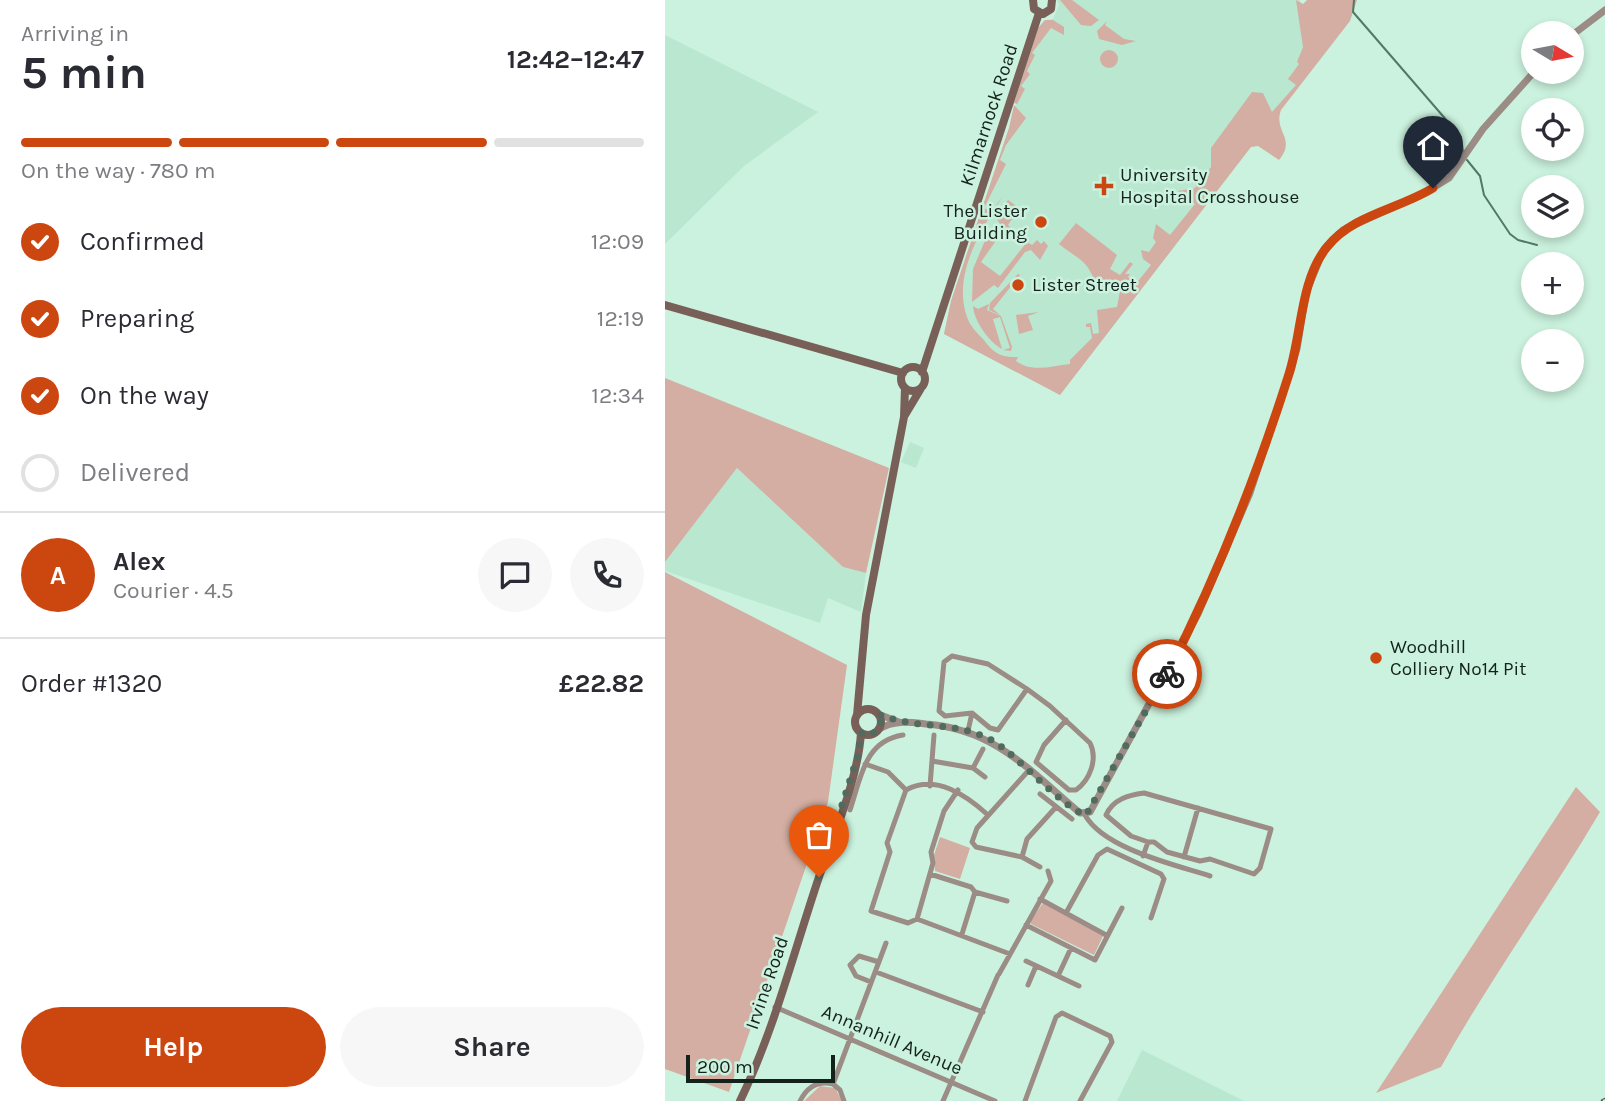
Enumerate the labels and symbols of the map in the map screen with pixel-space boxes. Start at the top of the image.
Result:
north arrow [1521,21,1584,84]
street label: Kilmarnock Road [956,41,1022,189]
pin [1403,116,1463,188]
place label: University Hospital Crosshouse [1120,164,1299,208]
marker: University Hospital Crosshouse [1094,176,1114,196]
place label: The Lister Building [943,200,1027,244]
marker: The Lister Building [1033,214,1049,230]
place label: Lister Street [1032,274,1137,296]
marker: Lister Street [1010,277,1026,293]
place label: Woodhill Colliery No14 Pit [1390,636,1526,680]
courier [1132,639,1202,709]
marker: Woodhill Colliery No14 Pit [1368,650,1384,666]
pin [789,805,849,877]
street label: Irvine Road [741,934,793,1032]
street label: Annanhill Avenue [818,1000,966,1080]
scale bar [686,1052,835,1084]

